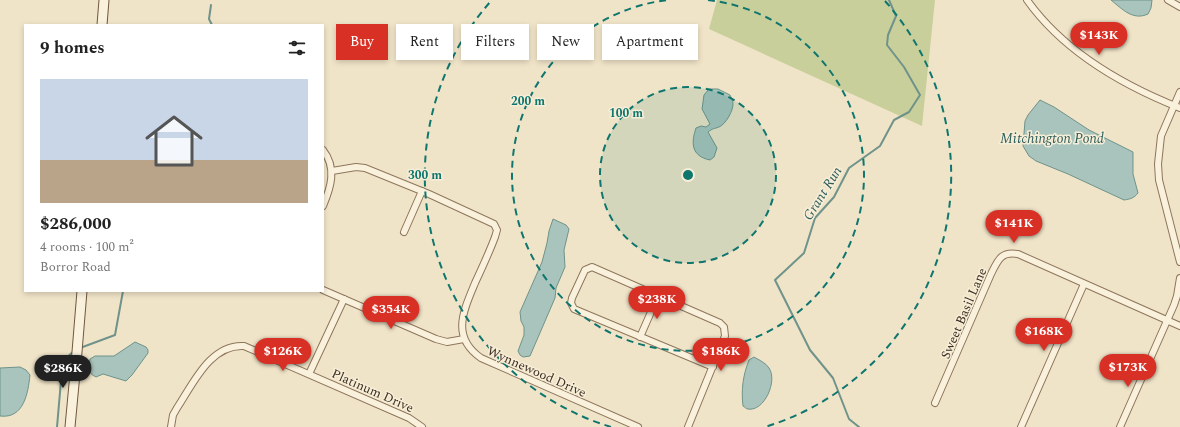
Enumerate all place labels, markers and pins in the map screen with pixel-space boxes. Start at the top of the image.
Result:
pin: $143K [1071,22,1127,56]
centre of rings [681,168,695,182]
pin: $141K [986,210,1042,244]
pin: $238K [629,286,685,320]
pin: $354K [363,296,419,330]
pin: $168K [1016,318,1072,352]
pin: $126K [255,338,311,372]
pin: $186K [693,338,749,372]
pin: $173K [1100,354,1156,388]
pin: $286K [35,355,91,389]

